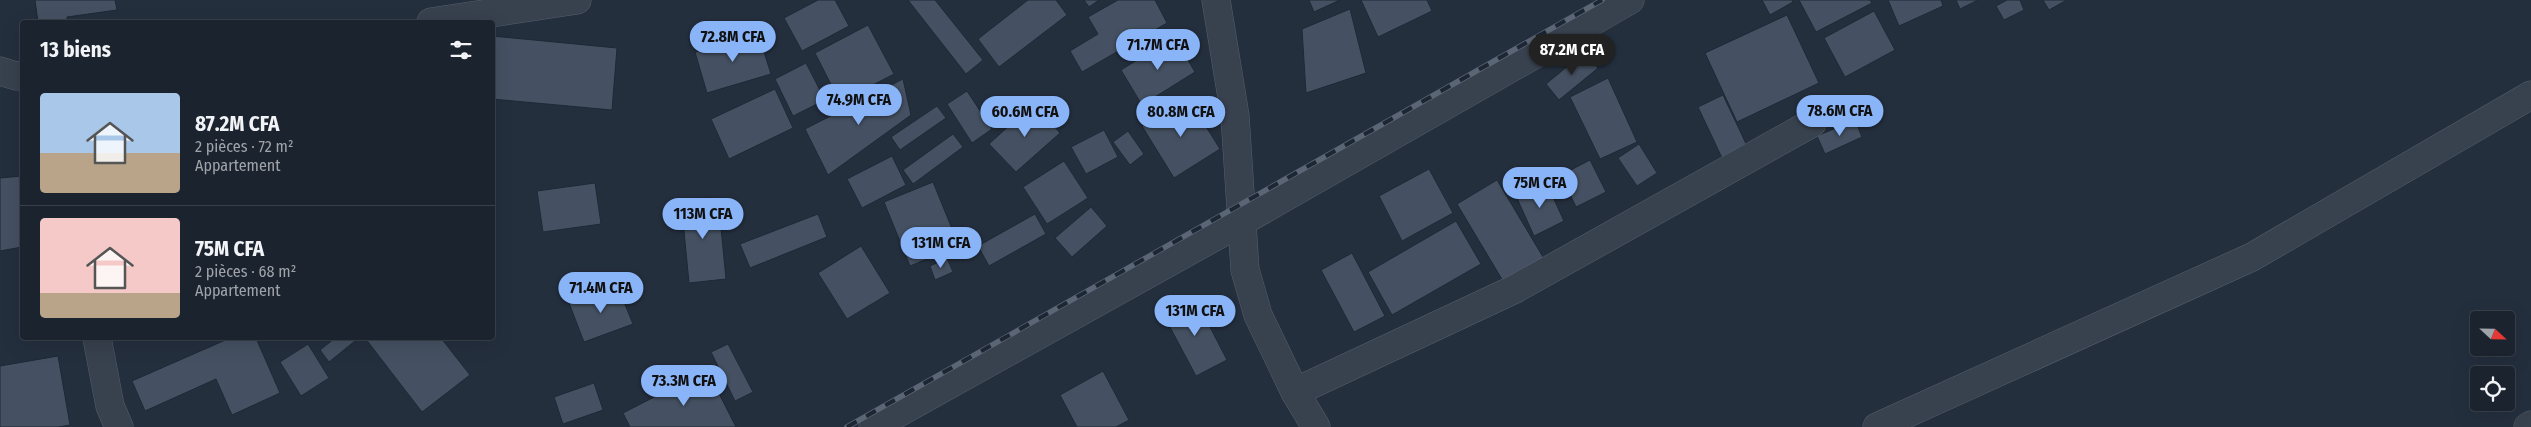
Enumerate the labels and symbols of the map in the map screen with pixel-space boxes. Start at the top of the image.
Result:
pin: 72.8M CFA [676,20,790,63]
pin: 71.7M CFA [1101,28,1215,71]
pin: 87.2M CFA [1515,34,1629,76]
pin: 74.9M CFA [802,84,916,126]
pin: 78.6M CFA [1783,94,1897,137]
pin: 60.6M CFA [968,96,1082,138]
pin: 80.8M CFA [1124,96,1238,138]
pin: 75M CFA [1494,166,1586,209]
pin: 113M CFA [651,198,755,240]
pin: 131M CFA [889,226,993,269]
pin: 71.4M CFA [544,272,658,314]
pin: 131M CFA [1143,294,1247,337]
north arrow [2470,311,2515,356]
pin: 73.3M CFA [627,364,741,407]

